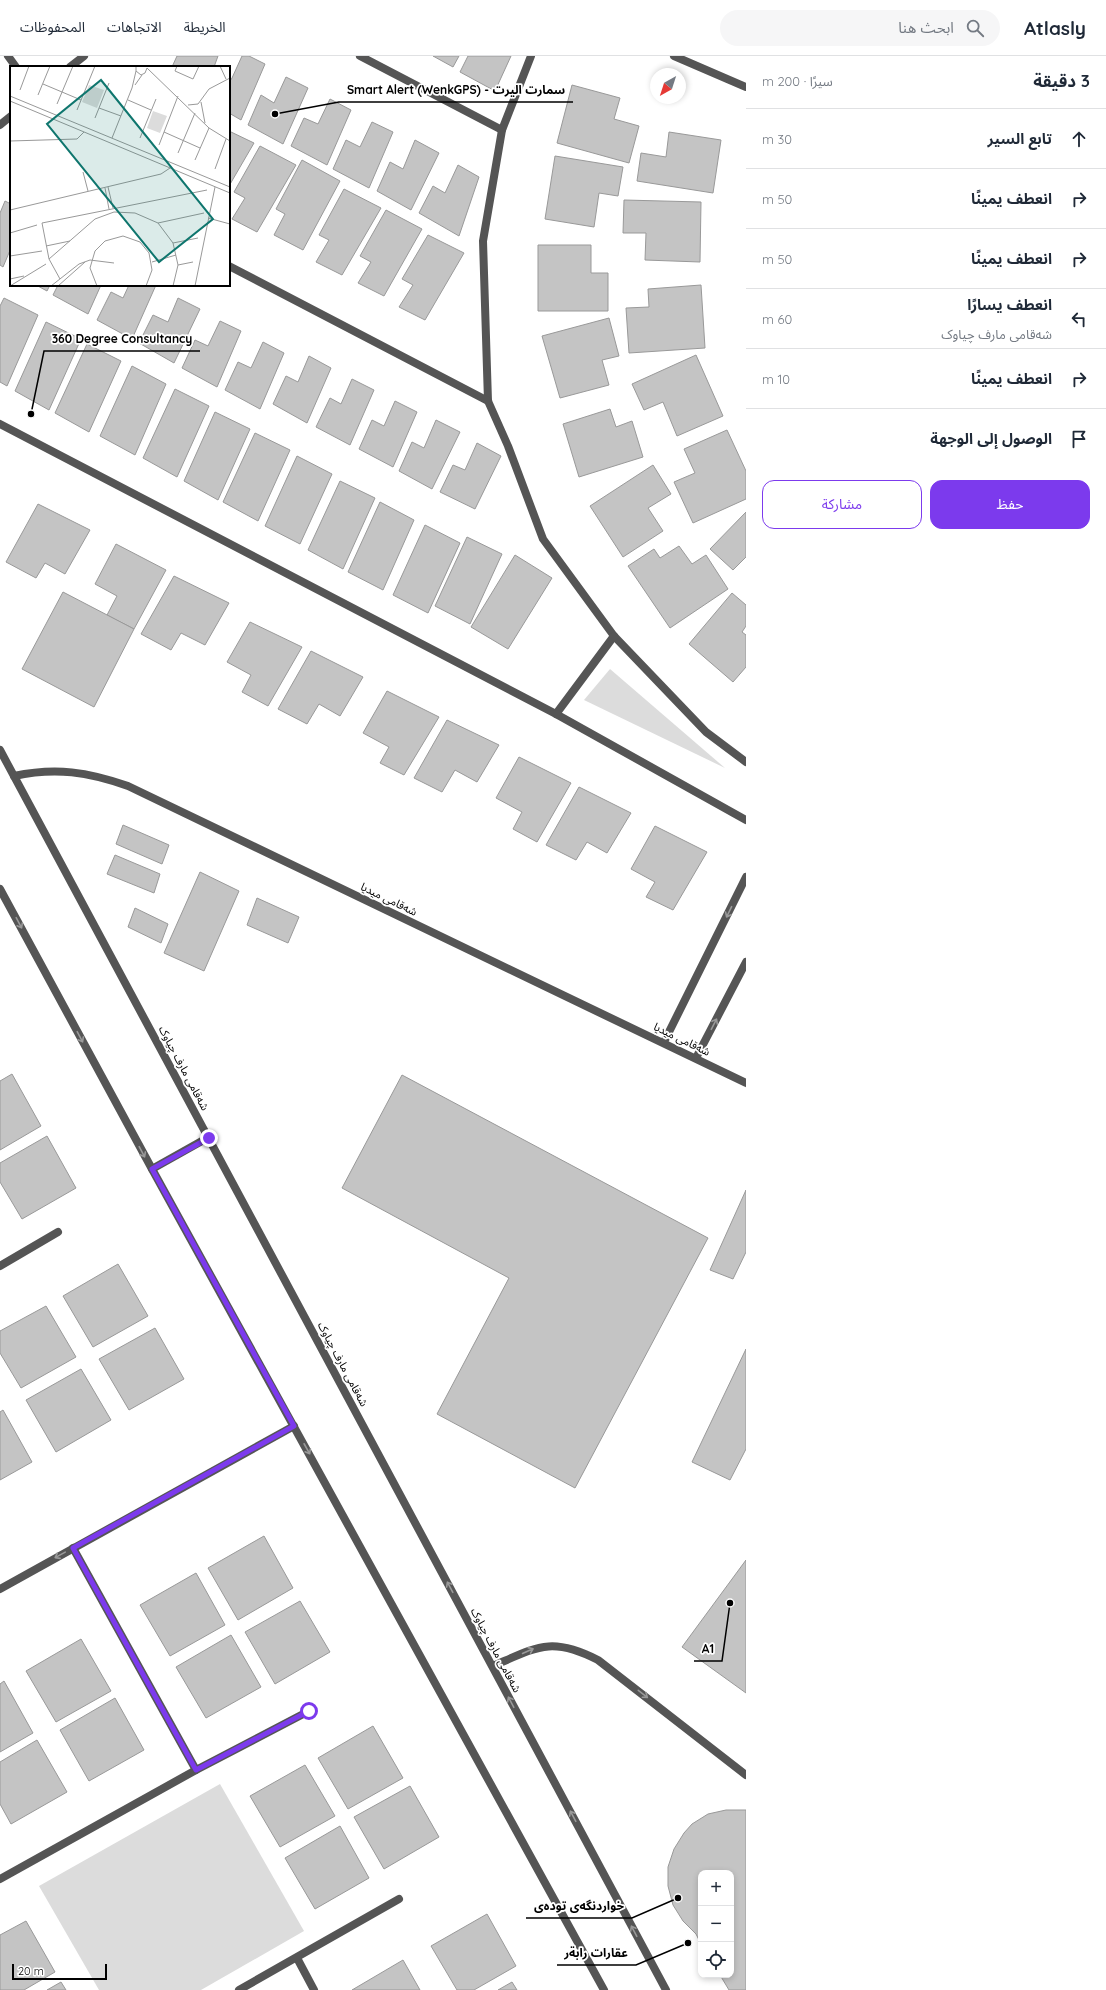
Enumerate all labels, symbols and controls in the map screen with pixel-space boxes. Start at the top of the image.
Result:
search box [720,10,1000,46]
text: Atlasly [1024,16,1086,40]
icon: search [964,17,986,39]
text: المحفوظات [20,18,85,36]
text: الاتجاهات [107,18,162,36]
text: الخريطة [184,18,226,36]
text: ابحث هنا [898,18,954,37]
inset map [10,66,230,286]
north arrow [650,68,686,104]
text: 3 دقيقة [1033,70,1090,91]
text: سيرًا · 200 m [762,73,833,89]
callout: Smart Alert (WenkGPS) - سمارت اليرت [339,78,573,102]
text: Smart Alert (WenkGPS) - سمارت اليرت [347,82,565,97]
icon: ahead [1068,128,1090,150]
text: تابع السير [988,129,1052,148]
text: 30 m [762,131,792,147]
icon: right [1068,188,1090,210]
text: انعطف يمينًا [971,189,1052,208]
text: 50 m [762,191,792,207]
icon: right [1068,248,1090,270]
text: انعطف يمينًا [971,249,1052,268]
text: 50 m [762,251,792,267]
text: انعطف يسارًا [967,295,1052,314]
icon: left [1068,308,1090,330]
text: 60 m [762,311,792,327]
text: شەقامی مارف چیاوک [941,326,1052,342]
callout: 360 Degree Consultancy [44,327,200,351]
text: 360 Degree Consultancy [52,331,192,346]
icon: right [1068,368,1090,390]
text: انعطف يمينًا [971,369,1052,388]
text: 10 m [762,371,790,387]
icon: arrive [1068,428,1090,450]
text: الوصول إلى الوجهة [930,429,1052,448]
button: مشاركة [762,480,922,529]
button: حفظ [930,480,1090,529]
street label: شەقامی میدیا [358,879,420,919]
one-way arrow [725,906,732,918]
one-way arrow [15,917,23,929]
one-way arrow [711,1018,718,1030]
street label: شەقامی میدیا [651,1019,713,1059]
street label: شەقامی مارف چیاوک [155,1023,212,1114]
one-way arrow [77,1031,85,1043]
route end [200,1129,218,1147]
one-way arrow [139,1145,147,1157]
street label: شەقامی مارف چیاوک [314,1319,371,1410]
one-way arrow [303,1443,311,1455]
one-way arrow [54,1552,66,1560]
one-way arrow [446,1581,453,1593]
street label: شەقامی مارف چیاوک [467,1605,524,1696]
callout: A1 [694,1637,722,1661]
text: A1 [702,1641,714,1656]
one-way arrow [522,1647,534,1654]
one-way arrow [637,1690,648,1699]
one-way arrow [507,1696,515,1708]
route start [300,1702,318,1720]
one-way arrow [568,1810,576,1822]
map controls [698,1870,734,1978]
button: + [698,1870,734,1906]
callout: خواردنگەی تودەی [526,1894,632,1918]
text: خواردنگەی تودەی [534,1898,624,1913]
button: − [698,1906,734,1942]
one-way arrow [630,1925,637,1937]
callout: عقارات رابةر [557,1941,636,1965]
button: locate [698,1942,734,1978]
text: عقارات رابةر [563,1945,628,1960]
scale bar [12,1962,107,1981]
text: 20 m [18,1964,44,1978]

